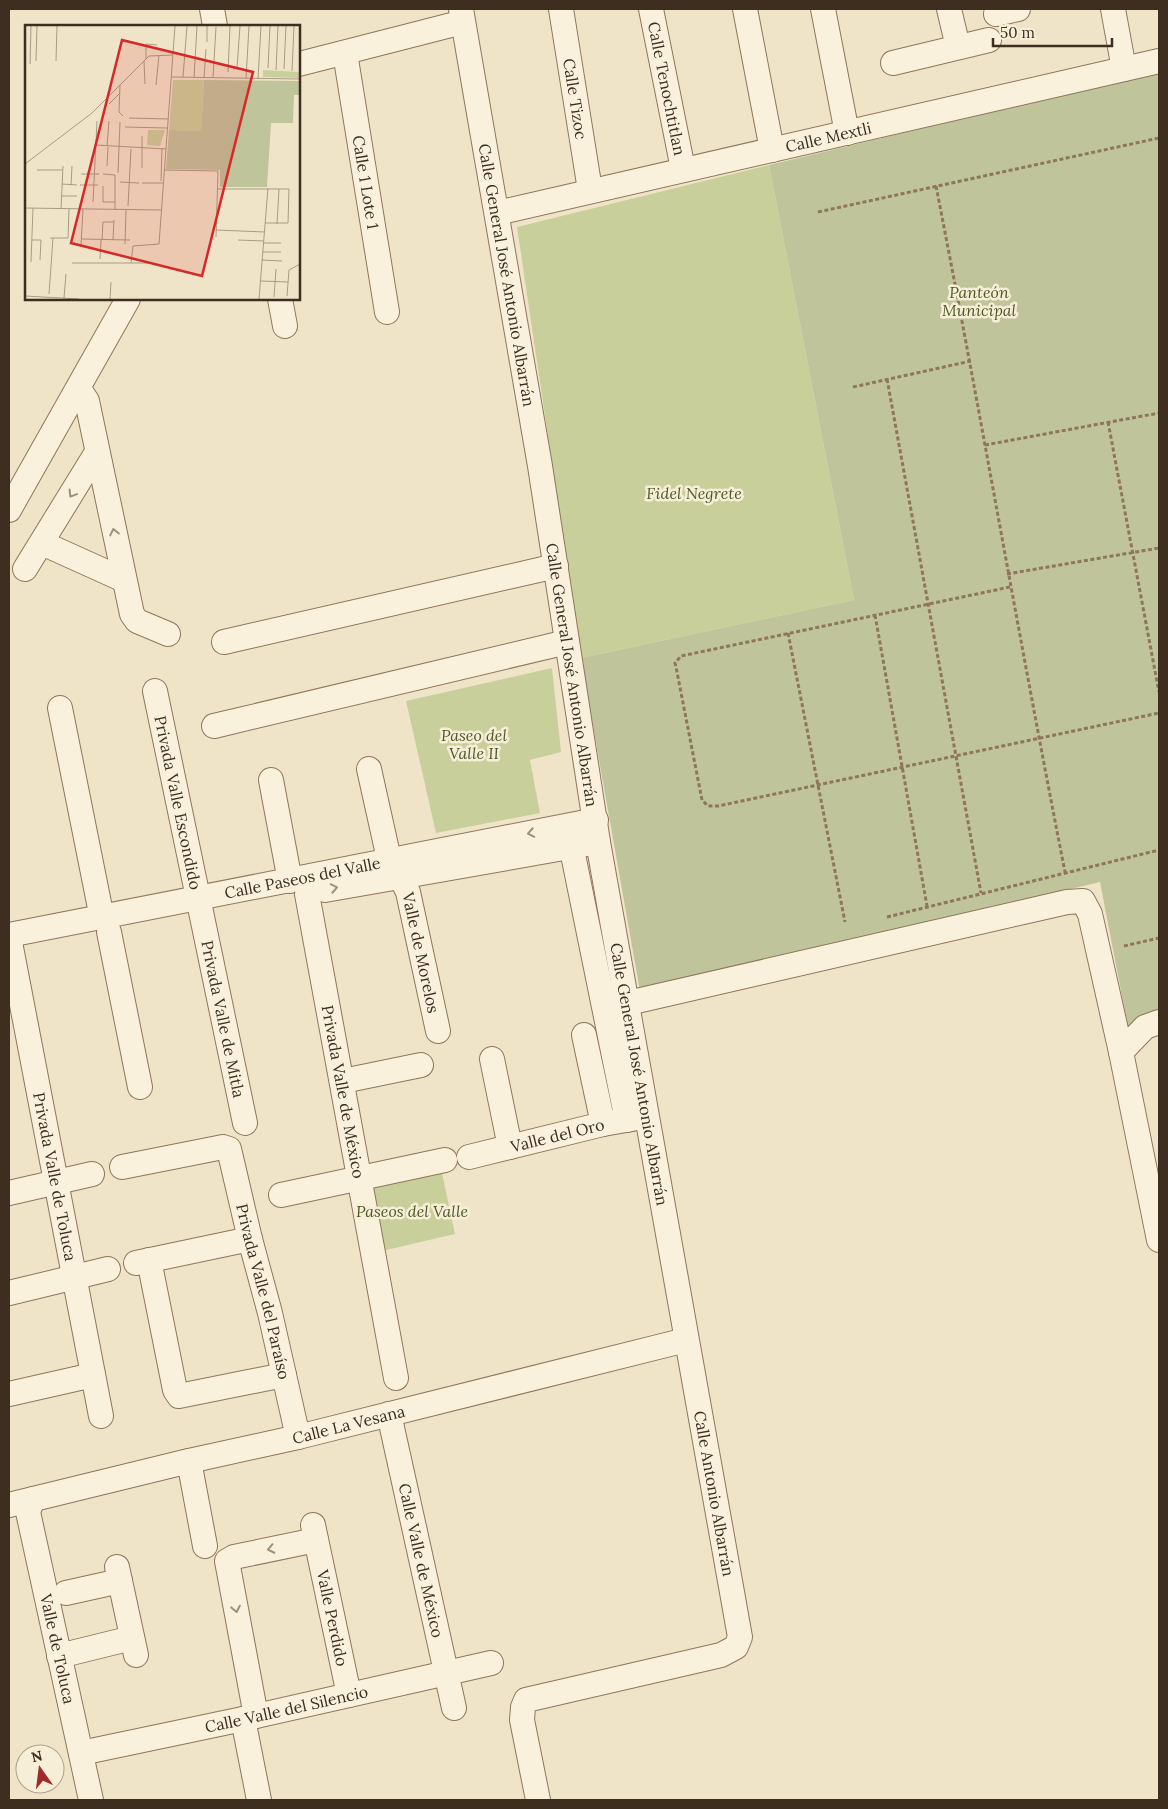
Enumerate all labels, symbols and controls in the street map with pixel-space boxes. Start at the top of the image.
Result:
scale bar [993,15,1112,47]
street label: Calle Tenochtitlan [644,20,690,157]
text: 50 m [1000,23,1035,42]
inset map [25,25,300,300]
street label: Calle Tizoc [559,57,592,141]
street label: Calle Mextli [783,117,873,156]
street label: Calle 1 Lote 1 [349,134,383,231]
street label: Calle General José Antonio Albarrán [474,142,540,408]
park label: Panteón Municipal [942,282,1017,320]
park label: Fidel Negrete [646,483,742,503]
one-way arrow [69,488,79,497]
one-way arrow [109,528,120,537]
street label: Calle General José Antonio Albarrán [542,542,602,808]
street label: Privada Valle Escondido [150,714,206,891]
park label: Paseo del Valle II [441,725,508,763]
one-way arrow [526,827,535,838]
street label: Calle Paseos del Valle [223,852,382,903]
one-way arrow [330,884,339,894]
street label: Valle de Morelos [398,889,444,1015]
street label: Privada Valle de Mitla [197,939,249,1099]
street label: Calle General José Antonio Albarrán [606,941,673,1207]
street label: Privada Valle de México [318,1003,369,1180]
street label: Privada Valle de Toluca [29,1091,81,1263]
street label: Valle del Oro [508,1114,606,1157]
park label: Paseos del Valle [356,1201,468,1221]
street label: Privada Valle del Paraíso [232,1202,295,1381]
street label: Calle La Vesana [290,1401,407,1448]
street label: Calle Antonio Albarrán [690,1409,739,1578]
street label: Calle Valle de México [395,1481,448,1640]
one-way arrow [266,1543,275,1554]
street label: Valle Perdido [313,1567,353,1668]
street label: Valle de Toluca [36,1591,80,1706]
one-way arrow [230,1605,240,1613]
street label: Calle Valle del Silencio [203,1681,370,1737]
north arrow [15,1744,65,1794]
text: N [29,1746,44,1766]

